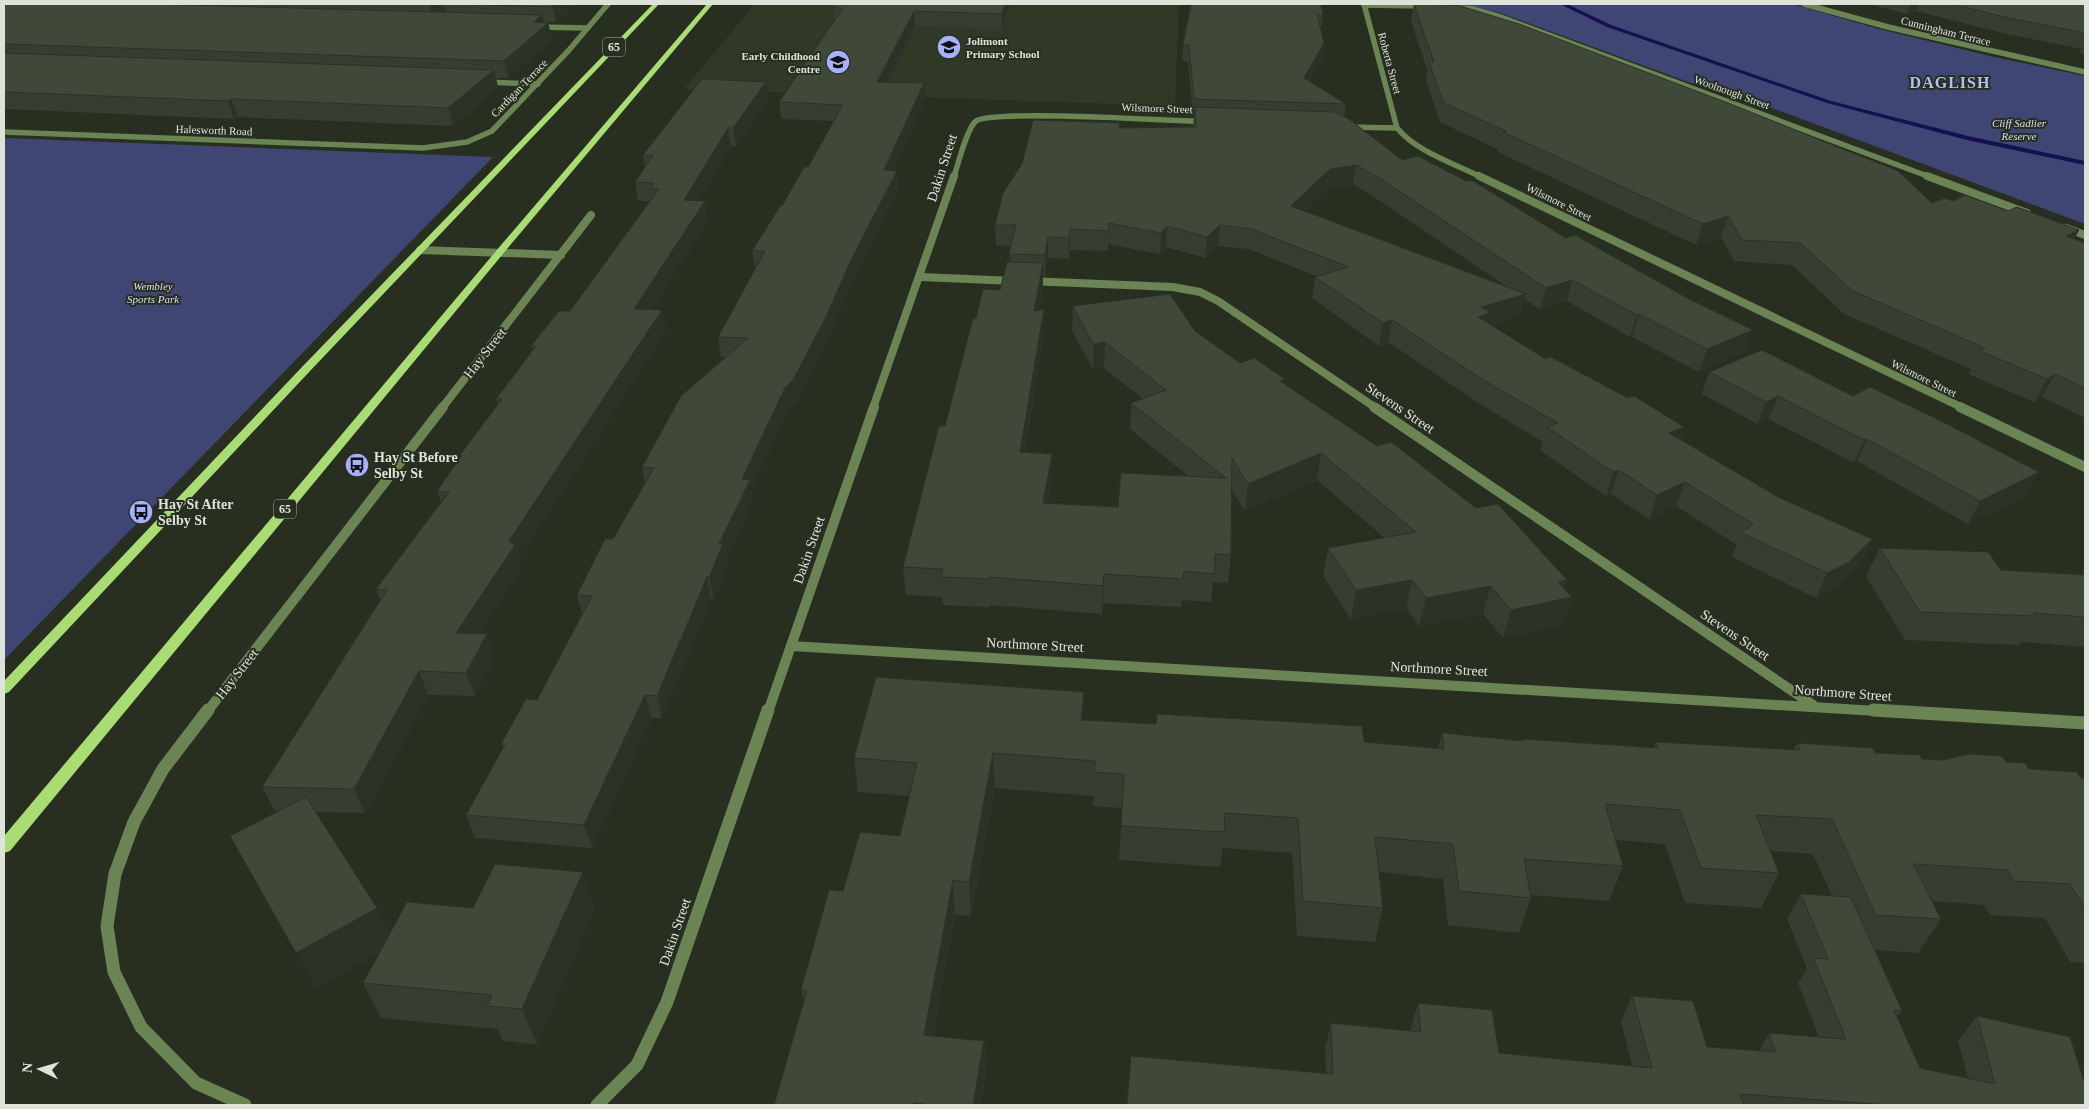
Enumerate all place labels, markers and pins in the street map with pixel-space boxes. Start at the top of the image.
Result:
school or university icon: Jolimont Primary School [936,34,962,60]
place label: Jolimont Primary School [966,35,1040,60]
school or university icon: Early Childhood Centre [825,49,851,75]
place label: Early Childhood Centre [741,50,820,75]
place label: Hay St Before Selby St [374,450,458,481]
bus stop icon: Hay St Before Selby St [344,452,370,478]
place label: Hay St After Selby St [158,497,233,528]
bus stop icon: Hay St After Selby St [128,499,154,525]

